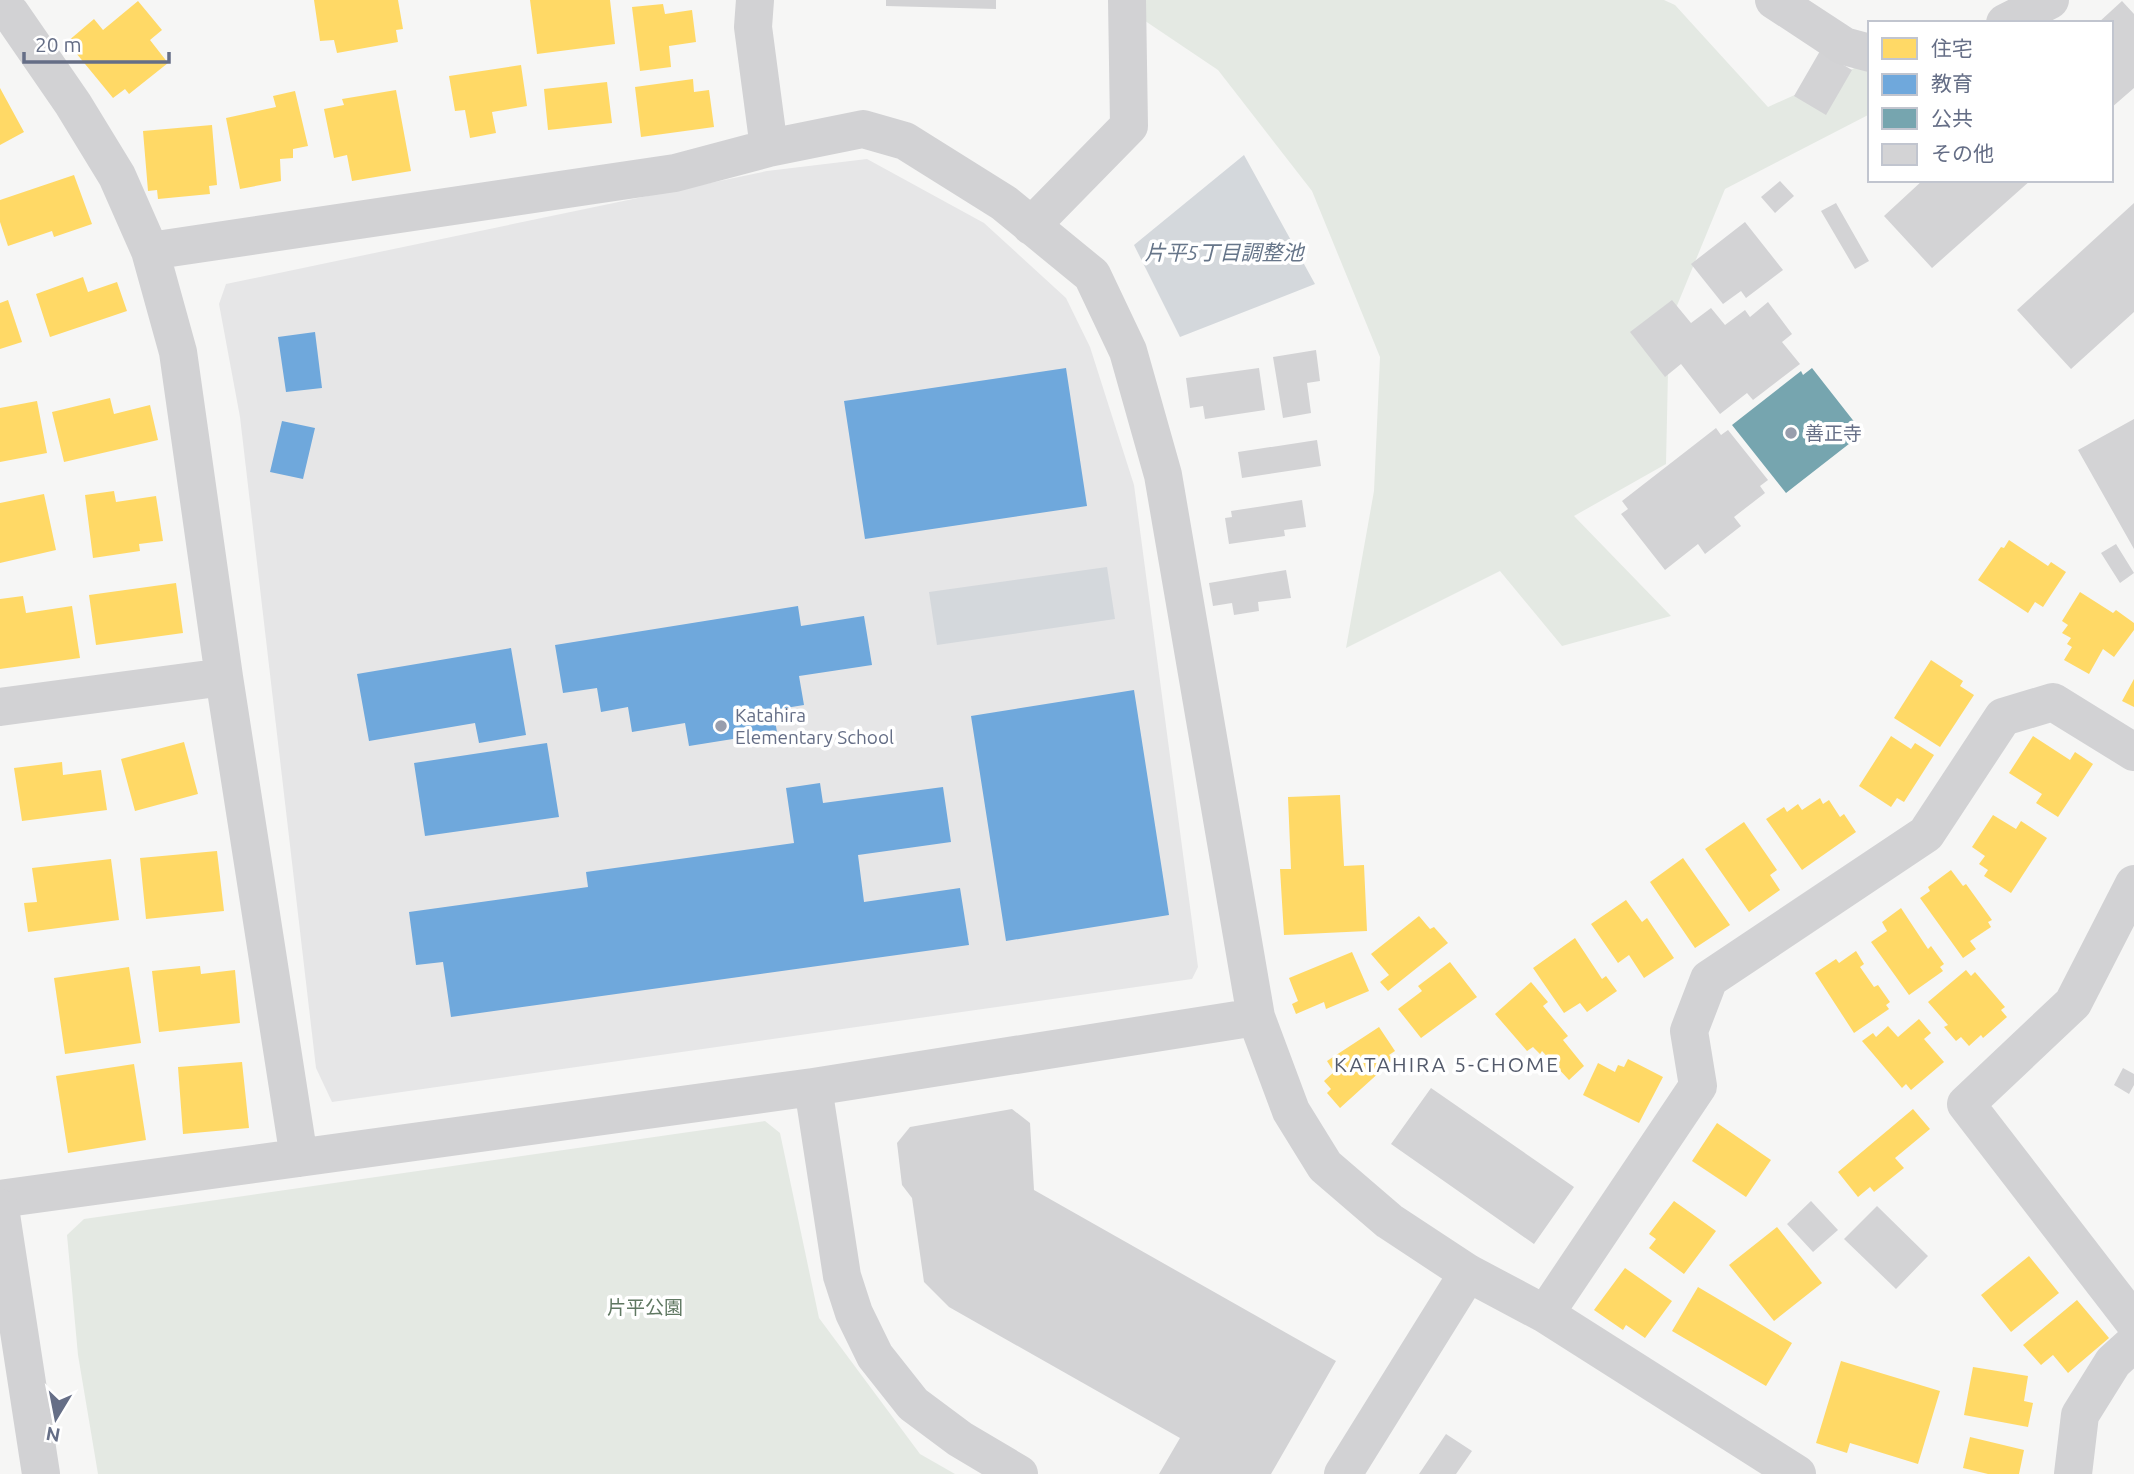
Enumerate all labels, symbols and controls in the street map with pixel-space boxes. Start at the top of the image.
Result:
scale bar [24,21,170,65]
legend [1868,21,2113,182]
text: 20 m [35,32,82,56]
text: 住宅 [1931,36,1973,60]
text: 教育 [1931,71,1973,95]
text: 公共 [1931,106,1973,130]
text: その他 [1931,141,1994,165]
water label: 片平5丁目調整池 [1145,240,1305,264]
place label: 善正寺 [1805,422,1862,444]
marker: 善正寺 [1783,425,1799,441]
place label: Katahira Elementary School [735,704,894,748]
marker: Katahira Elementary School [713,718,729,734]
district label: KATAHIRA 5-CHOME [1334,1052,1560,1076]
park label: 片平公園 [607,1296,683,1318]
north arrow [21,1383,91,1453]
text: N [44,1423,62,1447]

